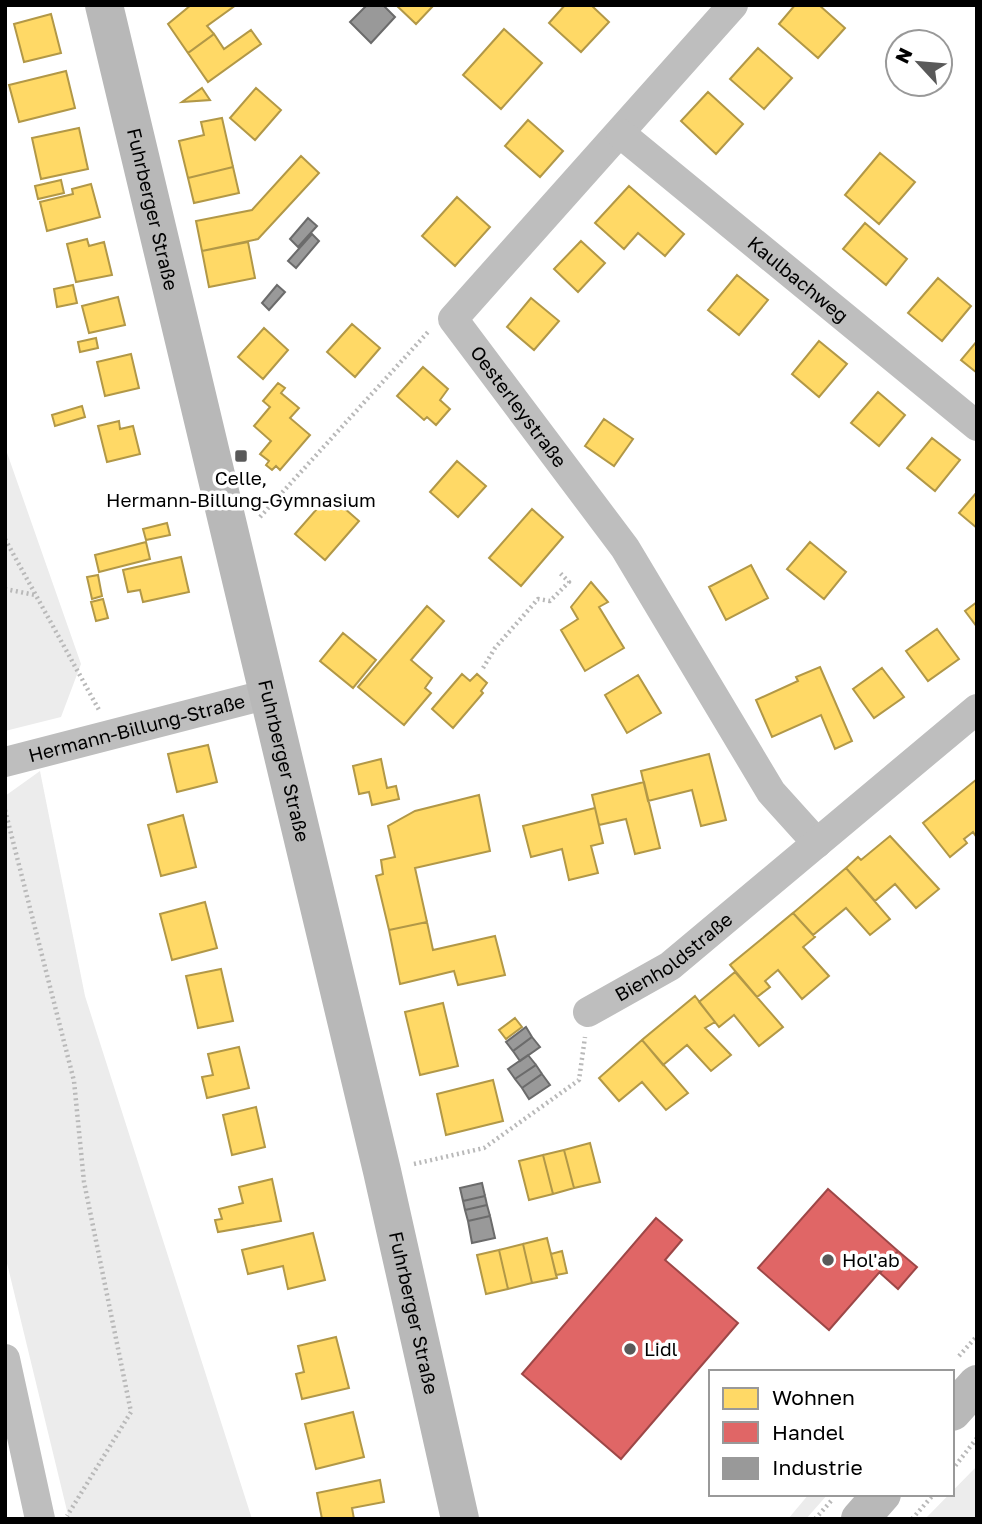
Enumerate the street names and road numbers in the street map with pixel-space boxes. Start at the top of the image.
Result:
street label: Fuhrberger Straße [123,126,184,293]
street label: Kaulbachweg [743,231,853,327]
street label: Oesterleystraße [466,341,572,471]
street label: Fuhrberger Straße [254,677,315,844]
street label: Hermann-Billung-Straße [26,689,247,766]
street label: Bienholdstraße [610,907,736,1006]
street label: Fuhrberger Straße [385,1229,444,1396]

